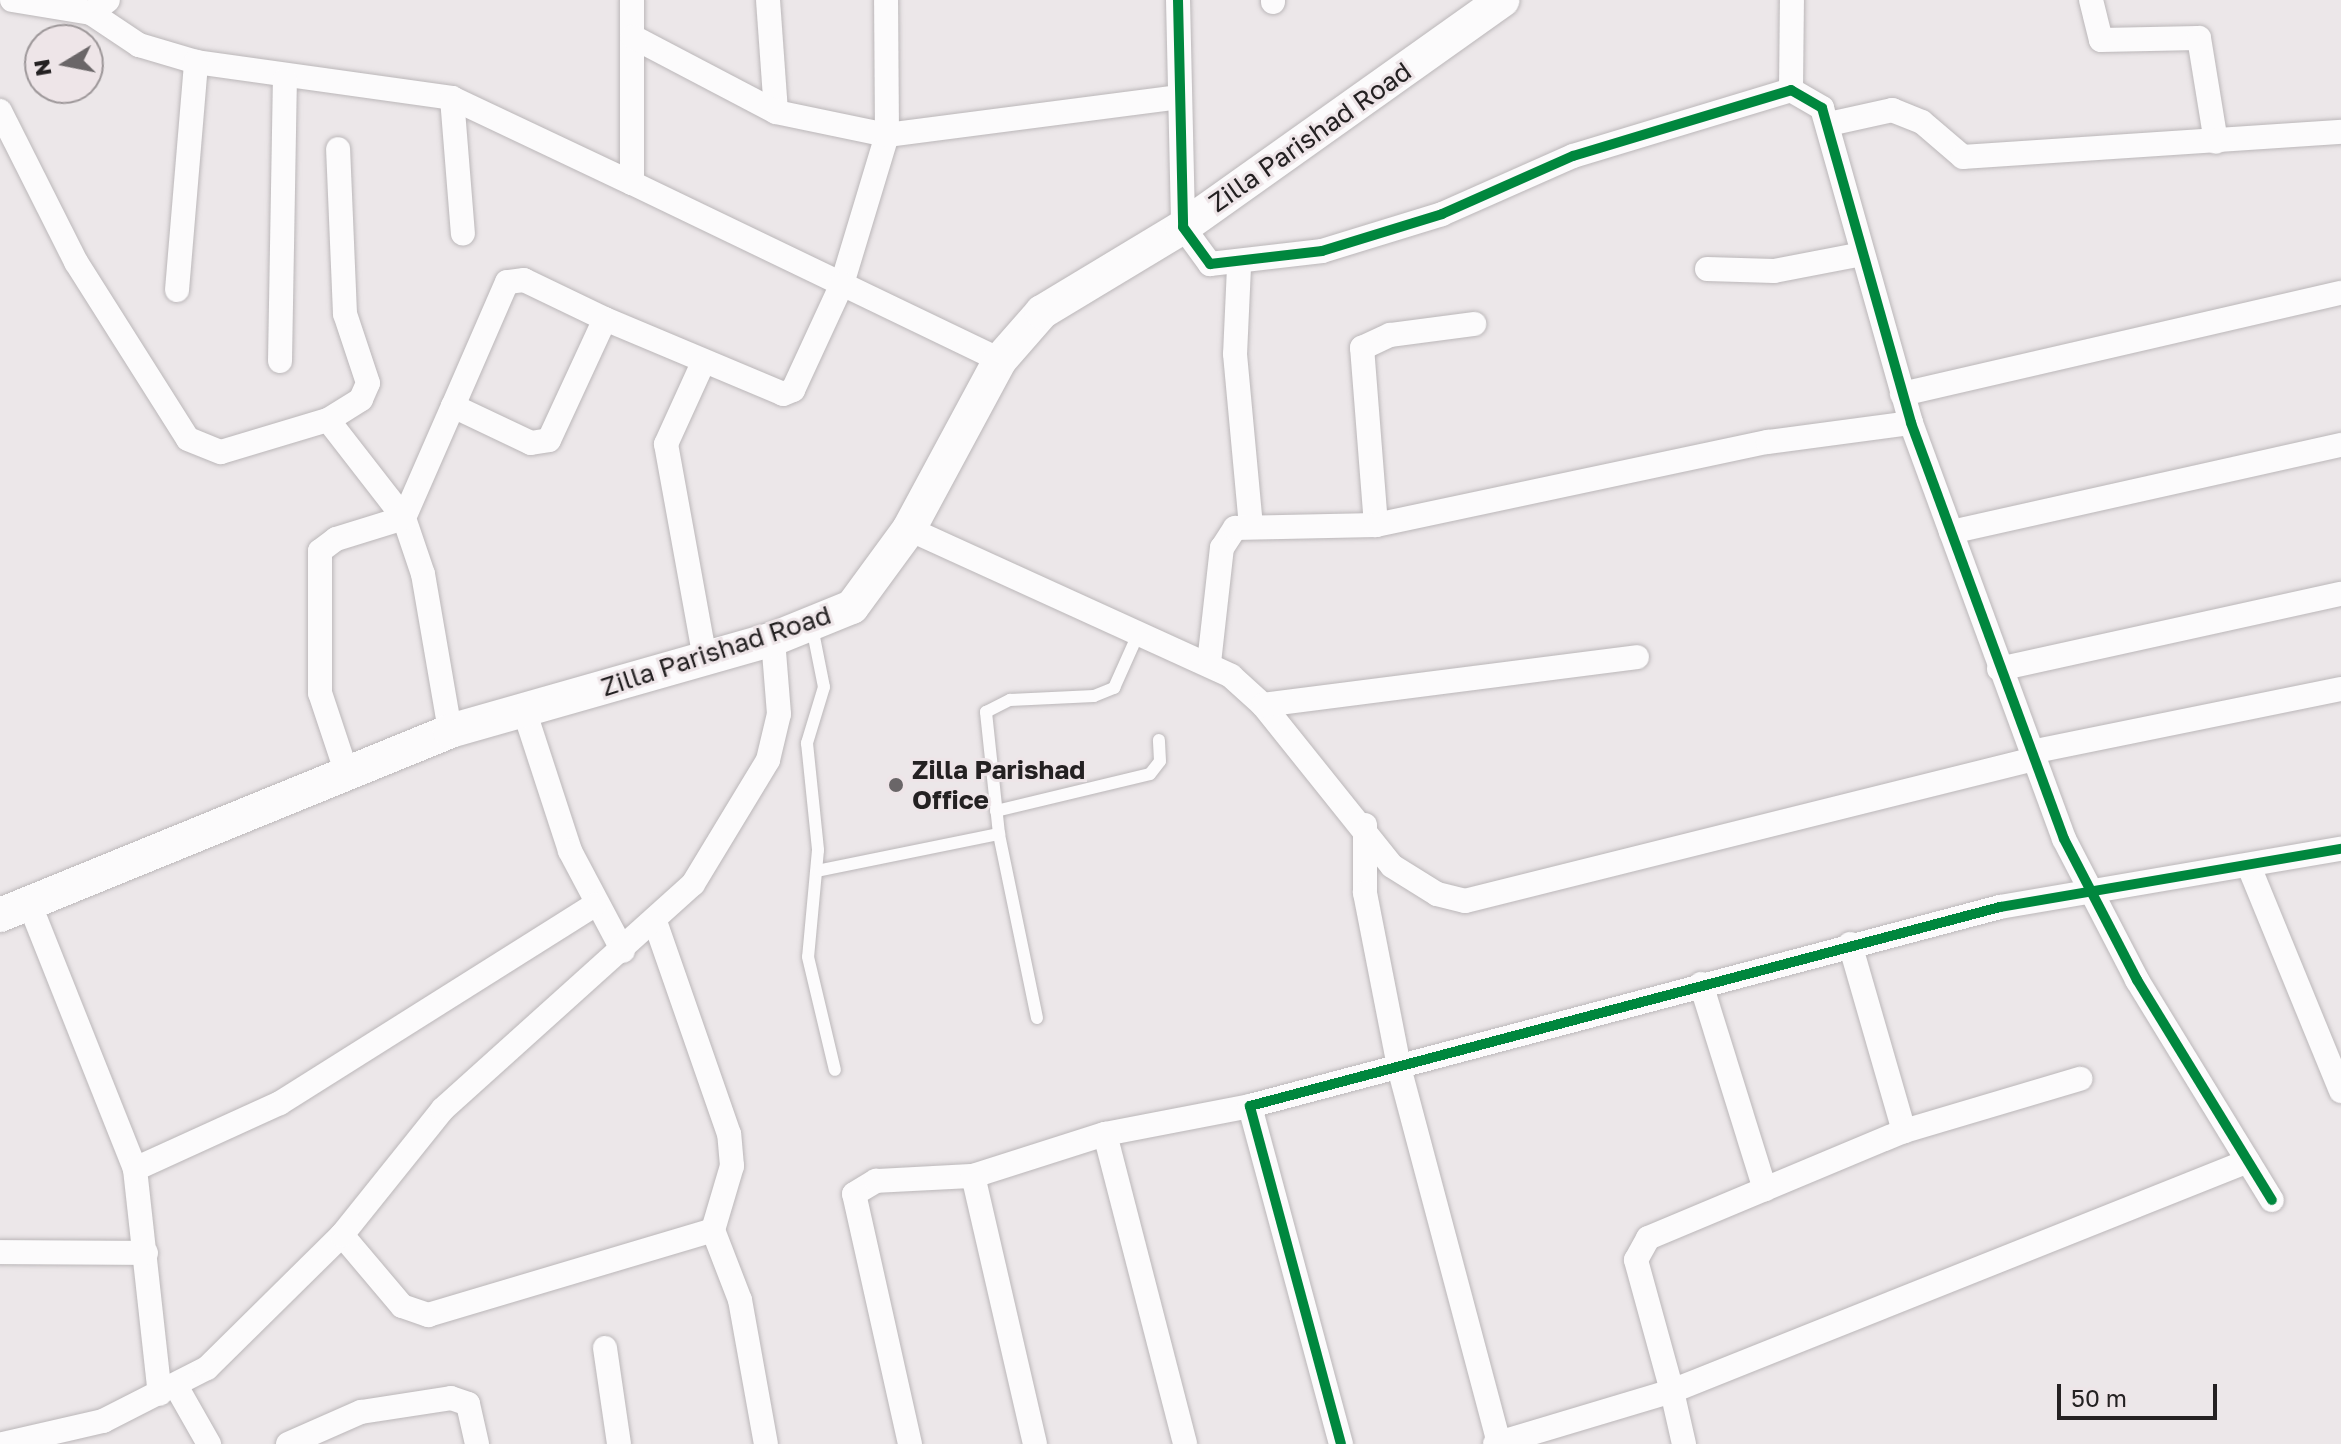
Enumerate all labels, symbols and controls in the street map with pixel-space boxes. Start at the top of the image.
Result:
north arrow [24,24,104,104]
street label: Zilla Parishad Road [1203,56,1417,218]
text: N [27,57,57,78]
street label: Zilla Parishad Road [597,599,835,703]
place label: Zilla Parishad Office [912,754,1085,816]
marker: Zilla Parishad Office [887,776,905,794]
scale bar [2061,1368,2221,1418]
text: 50 m [2071,1383,2127,1412]

